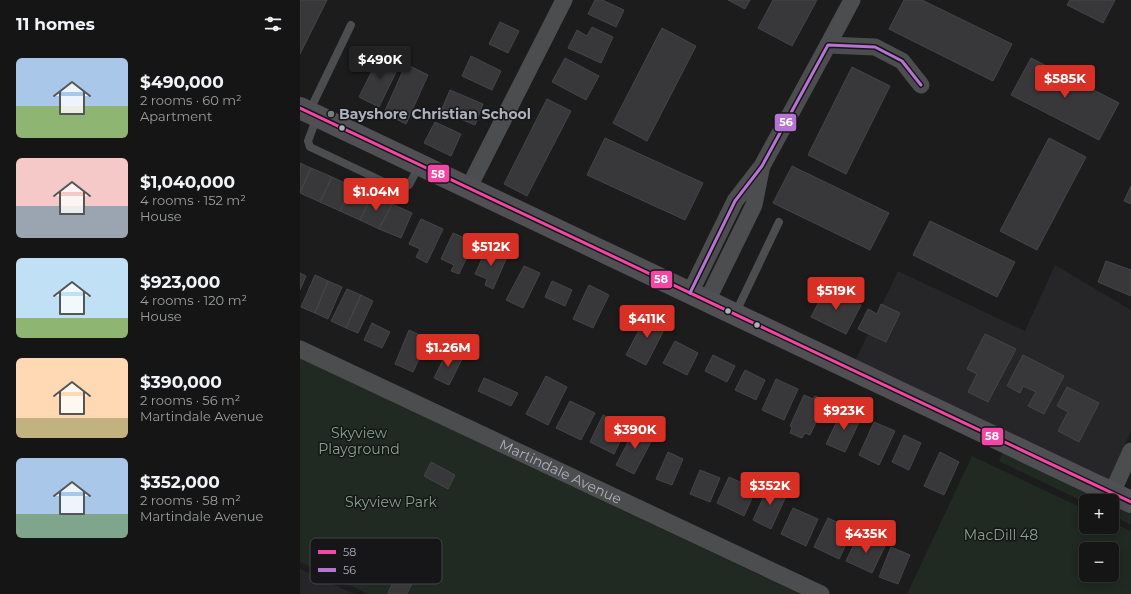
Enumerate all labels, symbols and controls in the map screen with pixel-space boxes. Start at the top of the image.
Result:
icon: filters [262,13,284,35]
text: 11 homes [16,14,95,34]
pin: $490K [352,46,408,80]
text: $490K [358,51,402,67]
pin: $585K [1037,65,1093,99]
text: $585K [1044,70,1086,86]
text: $490,000 [140,72,224,92]
icon: home [48,74,96,122]
text: 2 rooms · 60 m² [140,92,242,108]
place label: Bayshore Christian School [339,105,531,123]
text: Apartment [140,108,212,124]
marker: Bayshore Christian School [326,109,336,119]
line badge: 56 [774,113,797,132]
text: 56 [779,115,793,129]
unlabelled marker [337,123,347,133]
line badge: 58 [427,164,450,183]
text: 58 [431,167,445,181]
text: $1,040,000 [140,172,235,192]
icon: home [48,174,96,222]
pin: $1.04M [343,178,409,212]
text: $1.04M [353,183,399,199]
text: 4 rooms · 152 m² [140,192,246,208]
text: House [140,208,182,224]
pin: $512K [463,233,519,267]
text: $512K [472,238,510,254]
line badge: 58 [650,270,673,289]
text: $923,000 [140,272,220,292]
text: 58 [654,272,668,286]
icon: home [48,274,96,322]
pin: $519K [808,277,864,311]
text: $519K [816,282,856,298]
text: 4 rooms · 120 m² [140,292,247,308]
pin: $411K [619,305,675,339]
unlabelled marker [723,306,733,316]
text: House [140,308,182,324]
text: $411K [629,310,665,326]
unlabelled marker [752,320,762,330]
pin: $1.26M [415,334,481,368]
text: $1.26M [425,339,471,355]
text: $390,000 [140,372,222,392]
icon: home [48,374,96,422]
text: 2 rooms · 56 m² [140,392,240,408]
pin: $923K [816,397,872,431]
text: $923K [823,402,865,418]
text: Martindale Avenue [140,408,263,424]
pin: $390K [607,416,663,450]
text: $390K [614,421,656,437]
park label: Skyview Playground [318,424,400,458]
line badge: 58 [981,427,1004,446]
text: 58 [985,429,999,443]
street label: Martindale Avenue [497,435,625,508]
text: $352,000 [140,472,220,492]
pin: $352K [742,472,798,506]
icon: home [48,474,96,522]
text: $352K [750,477,790,493]
text: 2 rooms · 58 m² [140,492,241,508]
park label: Skyview Park [345,493,438,511]
map controls [1079,494,1119,582]
button: + [1079,494,1119,534]
text: Martindale Avenue [140,508,263,524]
pin: $435K [838,520,894,554]
text: $435K [845,525,887,541]
park label: MacDill 48 [964,526,1038,544]
legend [310,538,442,584]
button: − [1079,542,1119,582]
text: 58 [343,545,356,559]
text: 56 [343,563,356,577]

